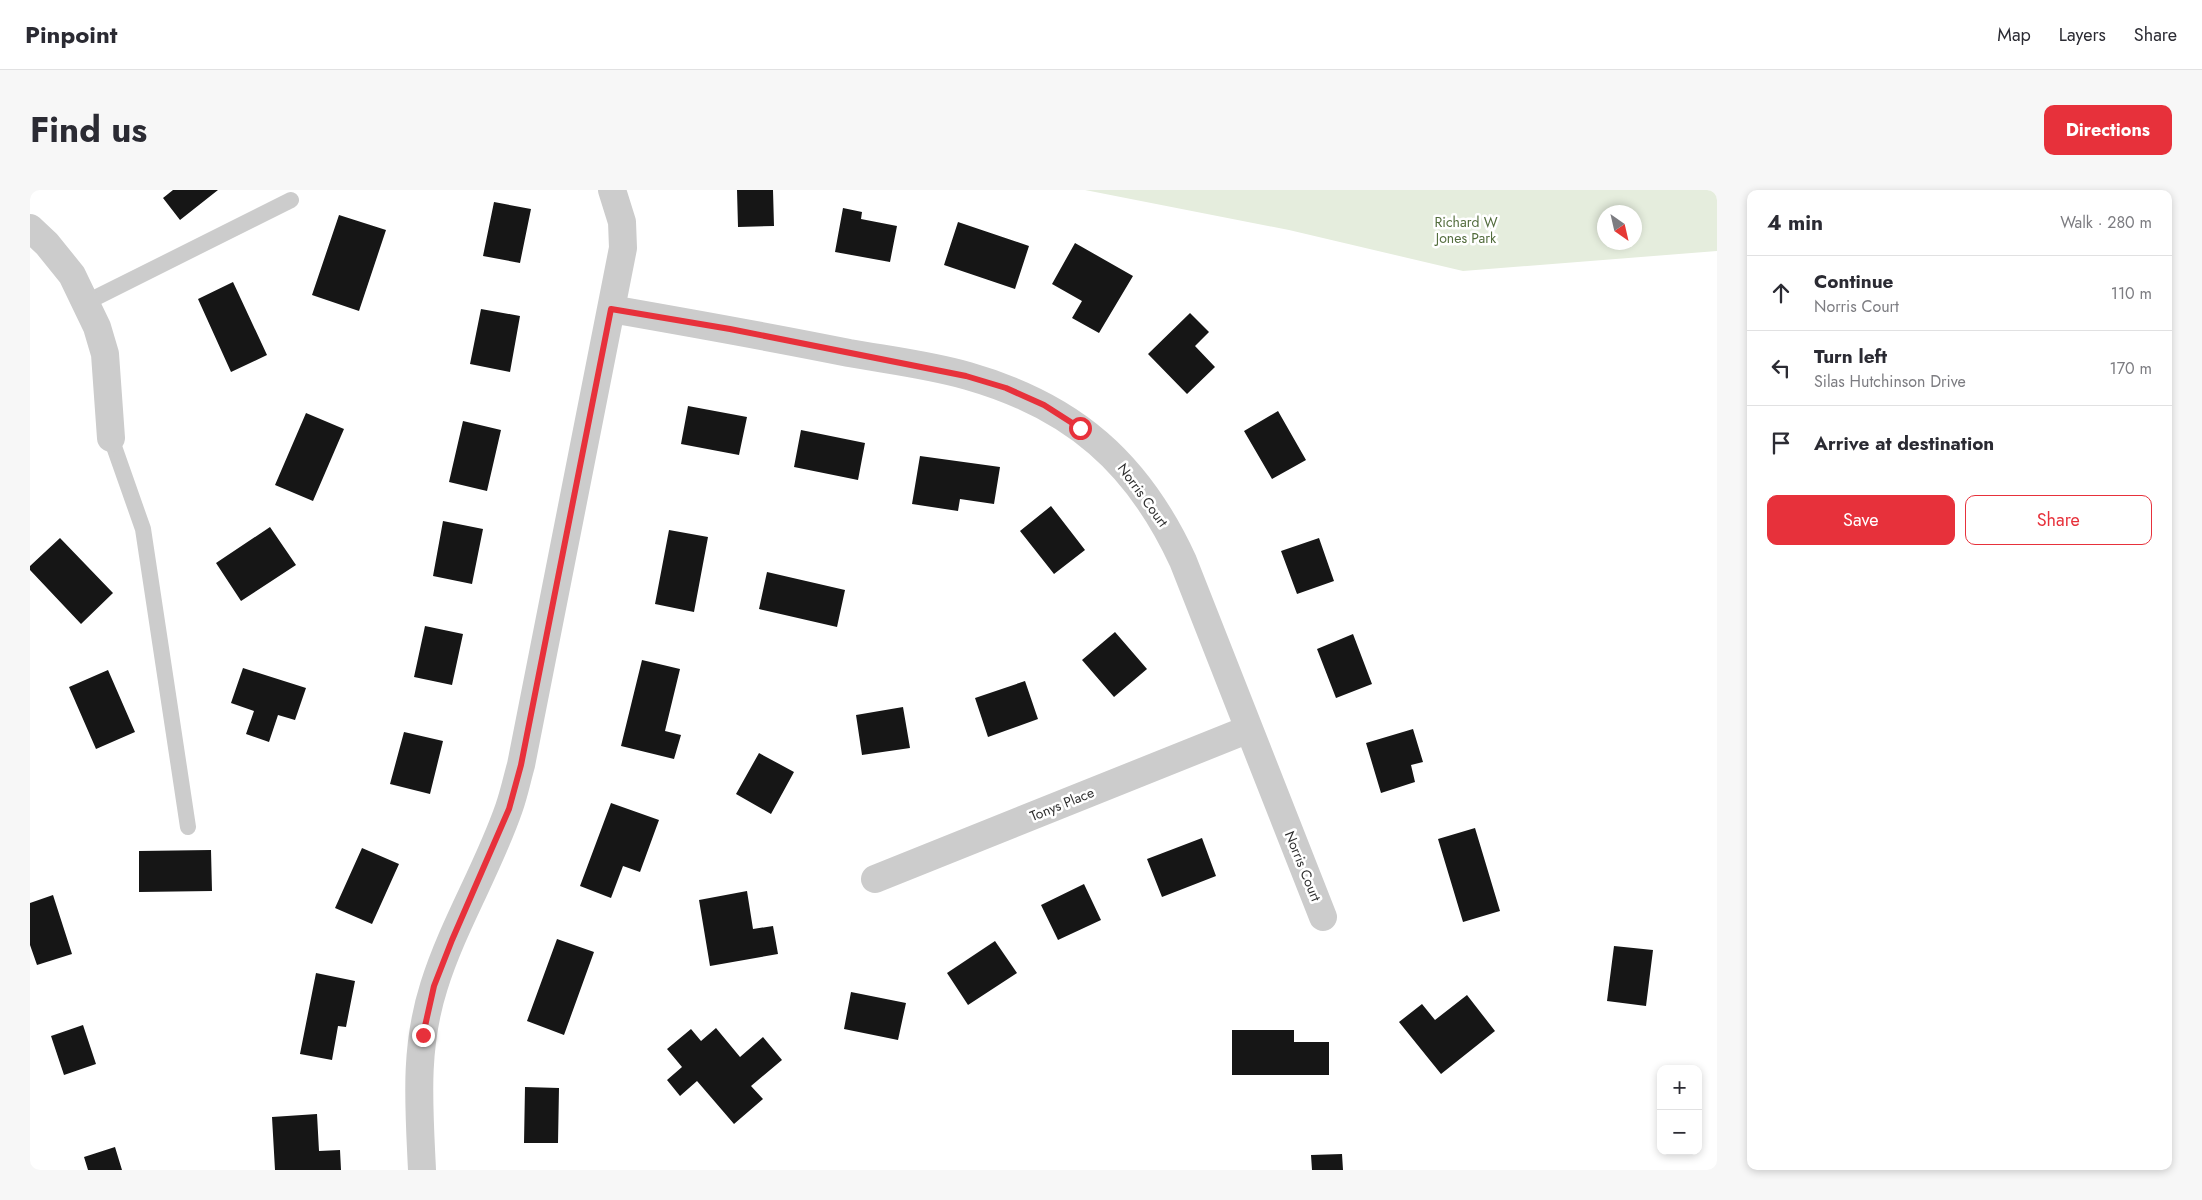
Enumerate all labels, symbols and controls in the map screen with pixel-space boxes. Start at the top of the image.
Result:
text: Pinpoint [25,17,117,52]
text: Map [1997,22,2031,48]
text: Layers [2059,22,2106,48]
text: Share [2134,22,2177,48]
text: Find us [30,105,147,155]
button: Directions [2044,105,2172,155]
north arrow [1597,205,1642,250]
text: 4 min [1767,208,1823,238]
text: Walk · 280 m [2060,211,2152,234]
park label: Richard W Jones Park [1434,212,1498,248]
text: Continue [1814,268,1893,295]
icon: ahead [1767,279,1795,307]
text: 110 m [2111,282,2152,305]
text: Norris Court [1814,295,1899,318]
text: Turn left [1814,343,1887,370]
icon: left [1767,354,1795,382]
text: 170 m [2110,357,2152,380]
text: Silas Hutchinson Drive [1814,370,1966,393]
route start [1069,417,1092,440]
icon: arrive [1767,429,1795,457]
text: Arrive at destination [1814,430,1994,457]
street label: Norris Court [1113,459,1173,531]
button: Save [1767,495,1955,545]
button: Share [1965,495,2152,545]
street label: Tonys Place [1027,782,1097,826]
street label: Norris Court [1280,828,1326,905]
route end [412,1024,435,1047]
map controls [1657,1065,1702,1155]
button: + [1657,1065,1702,1110]
button: − [1657,1110,1702,1155]

